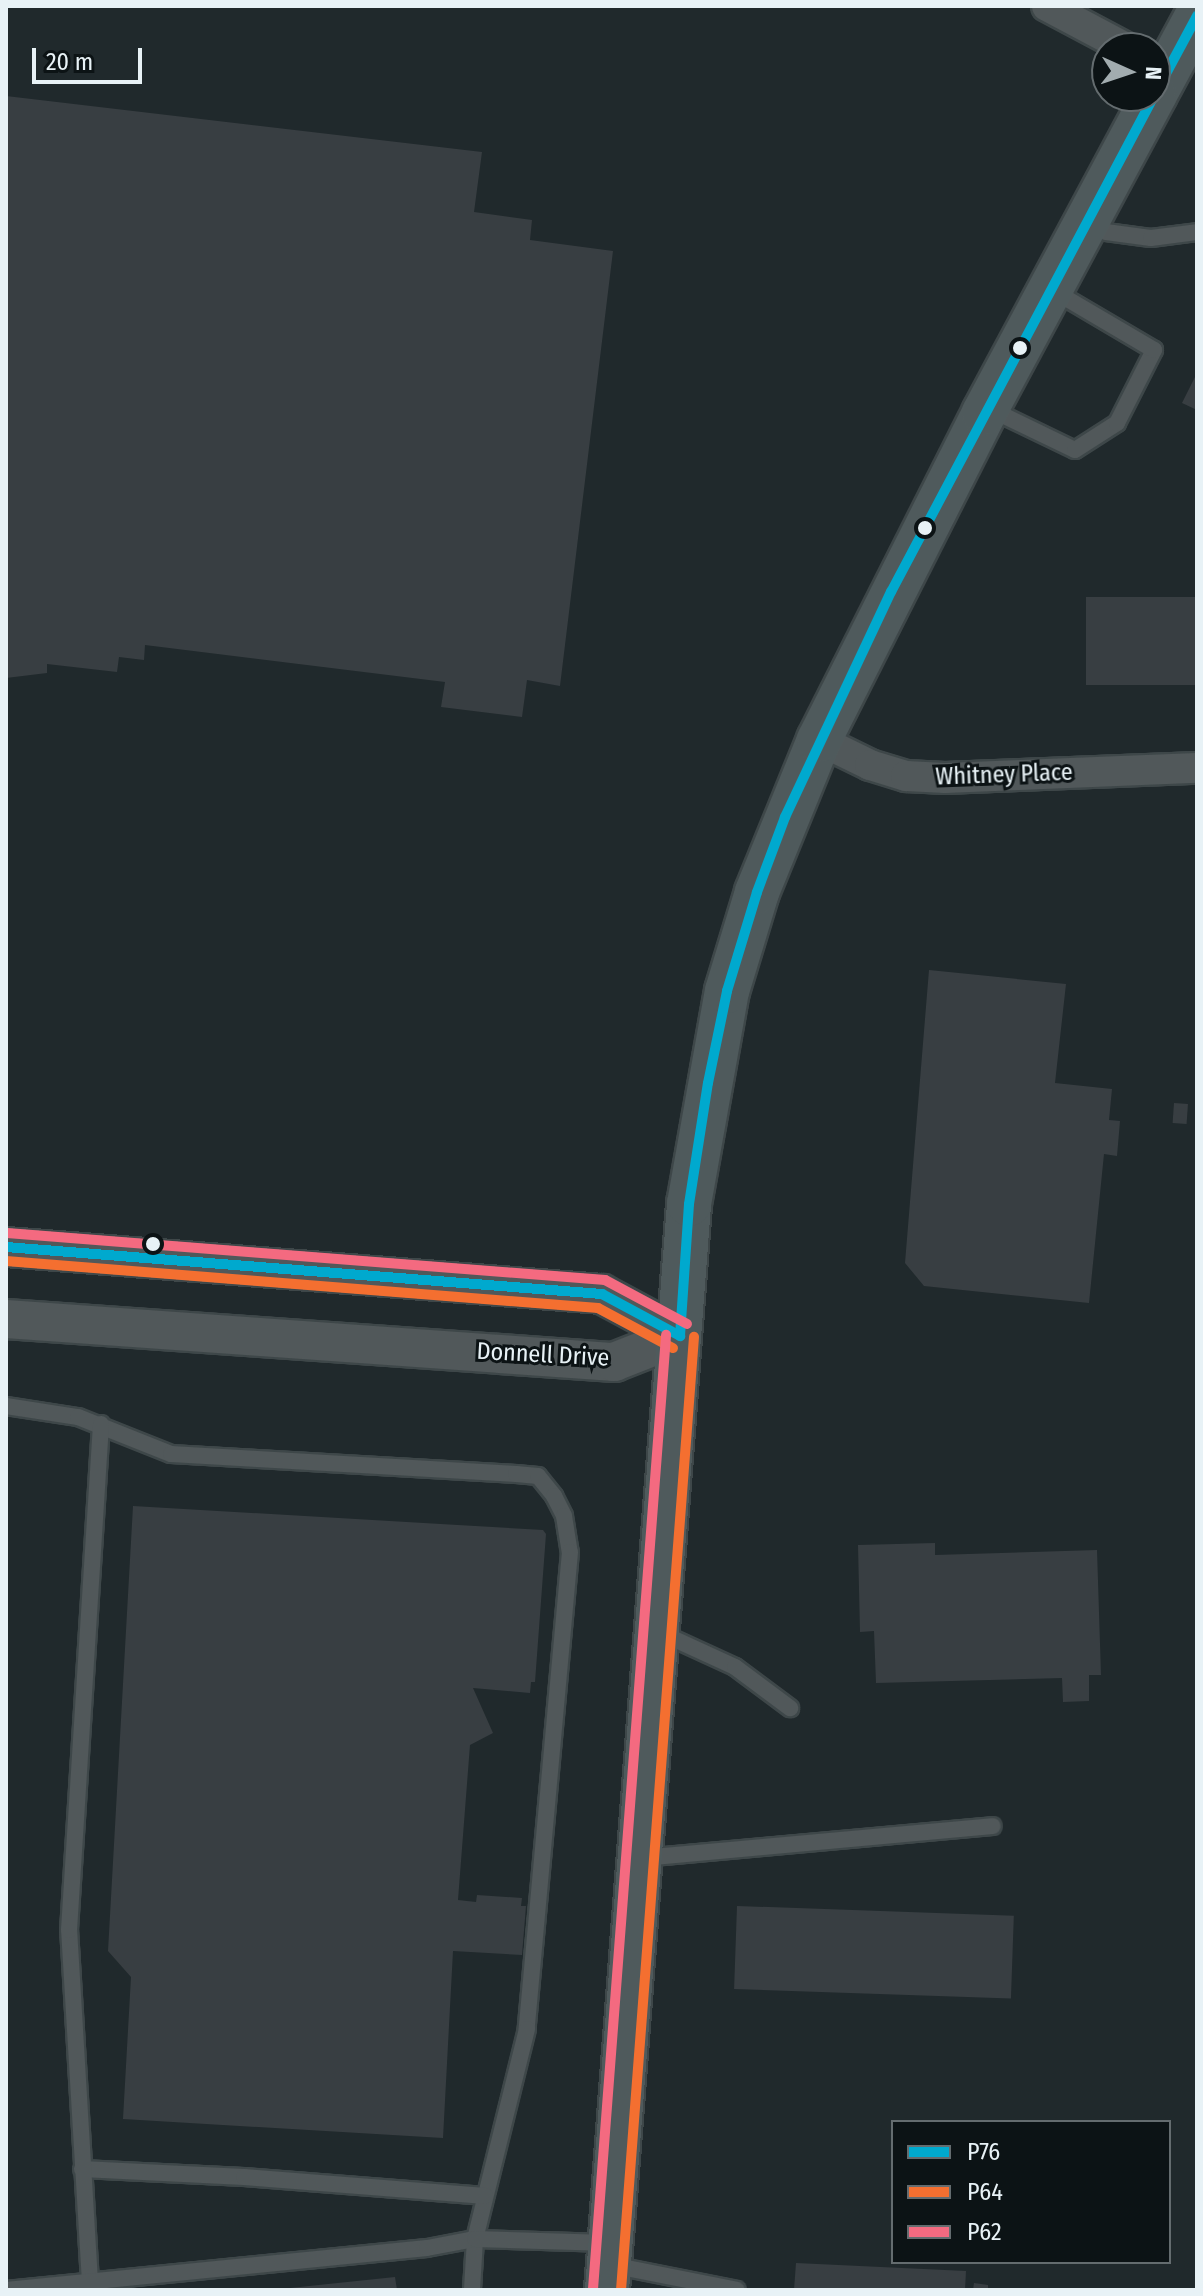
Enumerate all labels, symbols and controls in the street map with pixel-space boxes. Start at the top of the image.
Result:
scale bar [36,32,146,82]
north arrow [1091,32,1171,112]
text: 20 m [46,48,93,76]
text: N [1140,66,1167,80]
unlabelled marker [1012,340,1028,356]
unlabelled marker [917,520,933,536]
street label: Whitney Place [935,758,1073,792]
unlabelled marker [145,1236,161,1252]
street label: Donnell Drive [476,1337,610,1373]
legend [891,2120,1171,2264]
text: P76 [967,2138,1000,2166]
text: P64 [967,2178,1003,2206]
text: P62 [967,2218,1002,2246]

